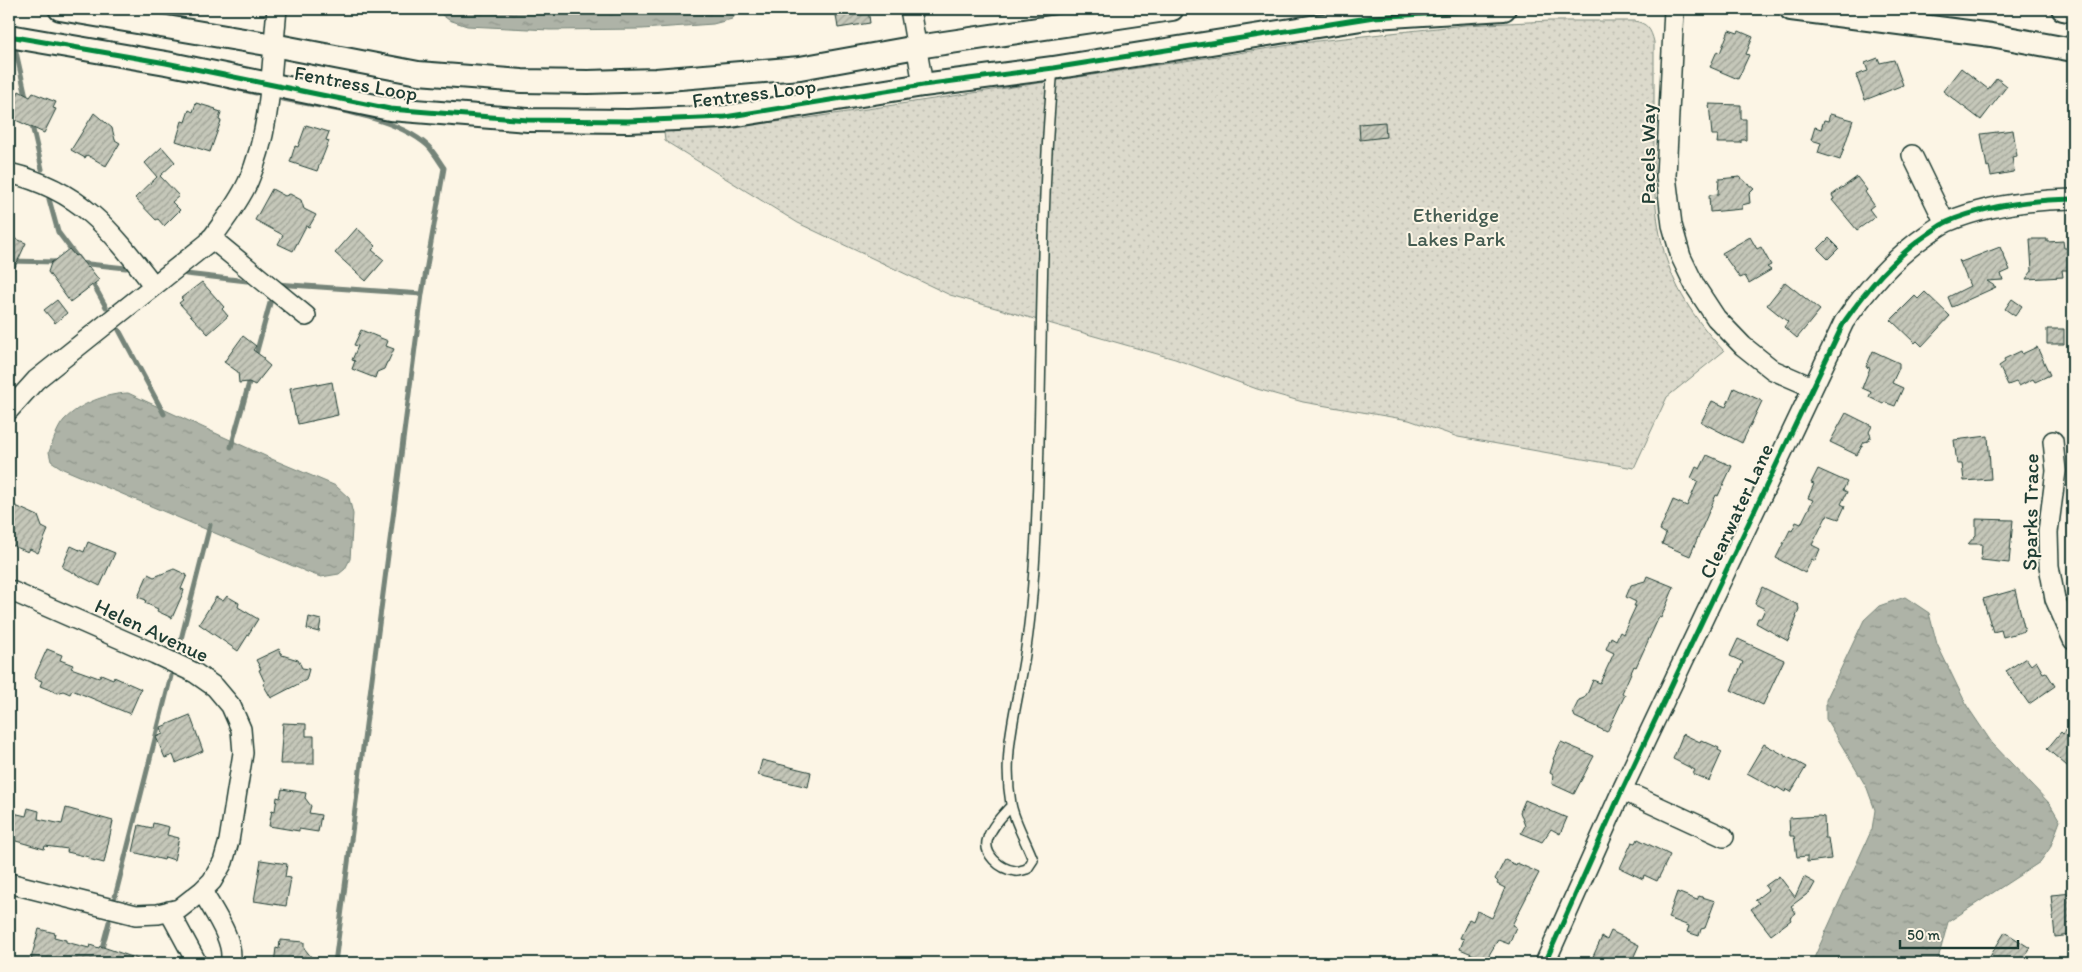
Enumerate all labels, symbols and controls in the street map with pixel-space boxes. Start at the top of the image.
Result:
street label: Fentress Loop [292,60,420,106]
street label: Fentress Loop [691,73,817,113]
street label: Pacels Way [1635,103,1660,204]
park label: Etheridge Lakes Park [1407,202,1505,251]
street label: Clearwater Lane [1694,439,1778,583]
street label: Sparks Trace [2016,453,2044,571]
street label: Helen Avenue [91,593,213,667]
scale bar [1900,917,2017,949]
text: 50 m [1907,926,1940,944]

